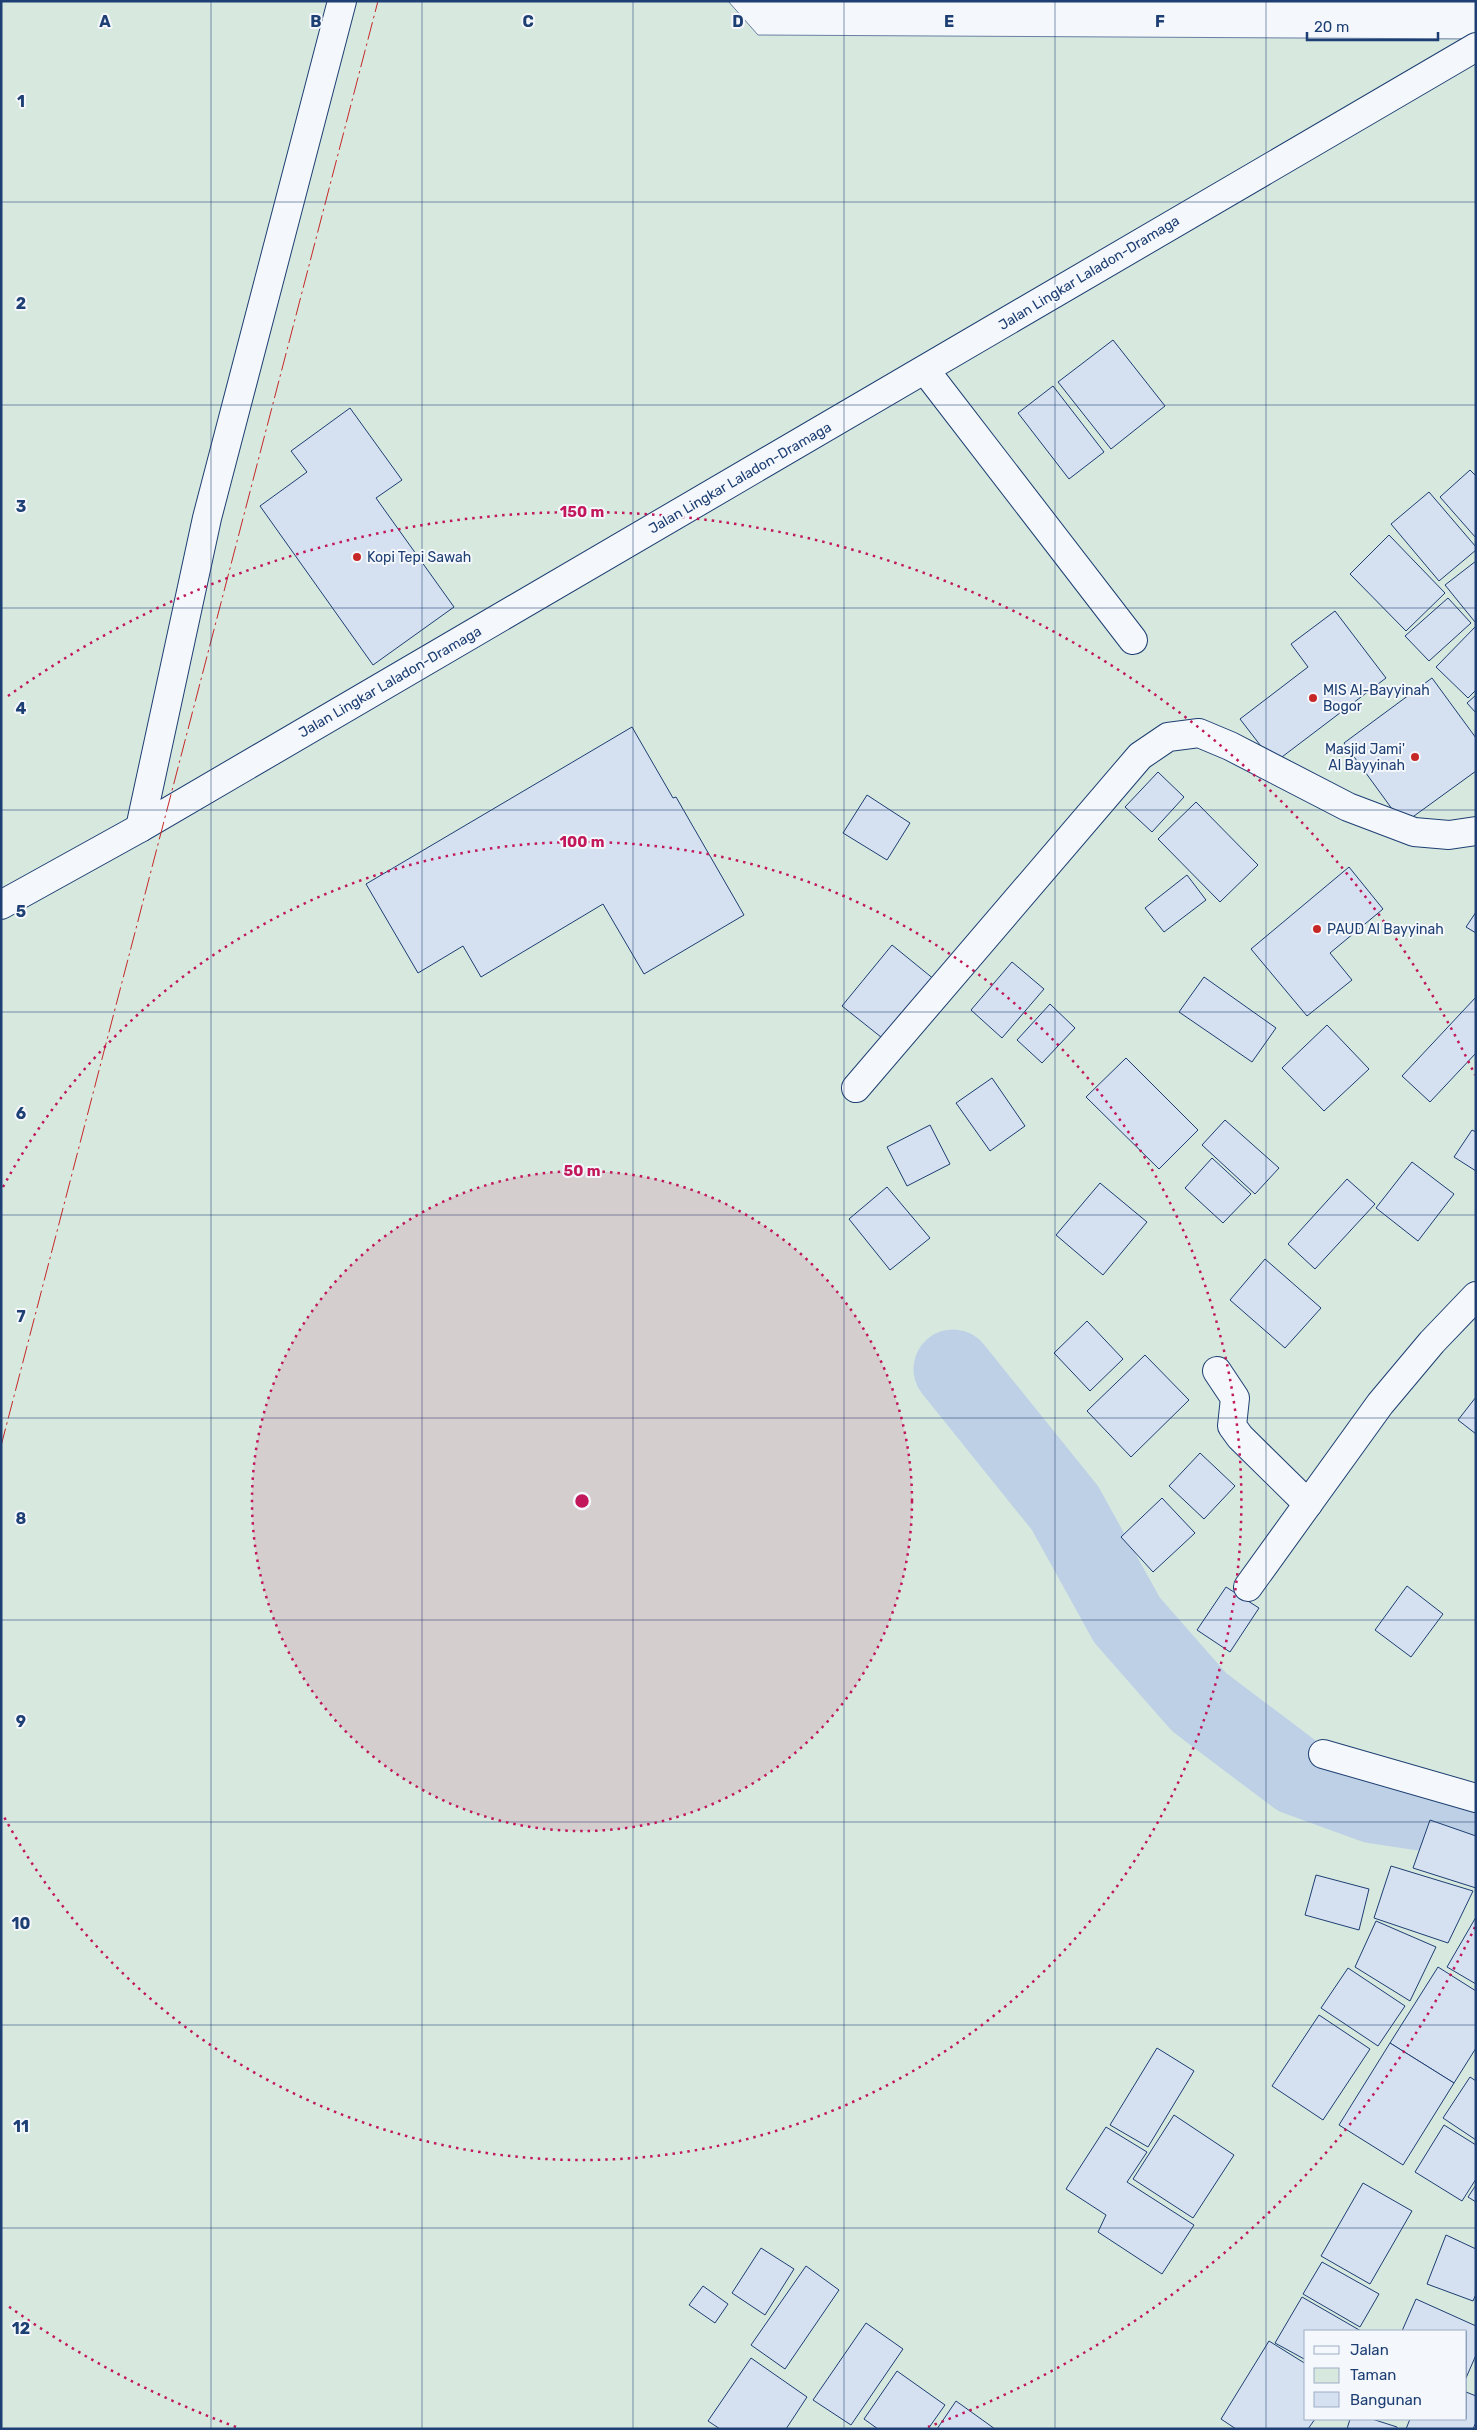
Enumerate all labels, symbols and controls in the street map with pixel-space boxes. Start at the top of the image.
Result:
scale bar [1307,10,1438,42]
text: A [99,12,111,31]
text: B [310,12,322,31]
text: C [522,12,534,31]
text: D [732,12,744,31]
text: E [944,12,954,31]
text: F [1155,12,1165,31]
text: 20 m [1314,18,1349,36]
text: 1 [17,92,25,111]
street label: Jalan Lingkar Laladon-Dramaga [995,212,1183,334]
text: 2 [16,294,26,313]
street label: Jalan Lingkar Laladon-Dramaga [646,419,834,537]
text: 3 [16,497,26,516]
text: 150 m [560,503,604,521]
place label: Kopi Tepi Sawah [367,549,471,566]
marker: Kopi Tepi Sawah [351,551,363,563]
street label: Jalan Lingkar Laladon-Dramaga [296,623,484,741]
place label: MIS Al-Bayyinah Bogor [1323,682,1430,715]
marker: MIS Al-Bayyinah Bogor [1307,692,1319,704]
text: 4 [16,699,27,718]
place label: Masjid Jami' Al Bayyinah [1325,741,1405,774]
marker: Masjid Jami' Al Bayyinah [1409,751,1421,763]
text: 100 m [560,833,604,851]
text: 5 [16,902,26,921]
place label: PAUD Al Bayyinah [1327,921,1444,938]
marker: PAUD Al Bayyinah [1311,923,1323,935]
text: 6 [16,1104,26,1123]
text: 50 m [564,1162,600,1180]
text: 7 [16,1307,26,1326]
centre of rings [573,1492,591,1510]
text: 8 [16,1509,27,1528]
text: 9 [16,1712,26,1731]
text: 10 [12,1914,31,1933]
text: 11 [13,2117,29,2136]
text: 12 [12,2319,30,2338]
legend [1304,2330,1467,2420]
text: Jalan [1350,2341,1389,2359]
text: Taman [1350,2366,1396,2384]
text: Bangunan [1350,2391,1422,2409]

